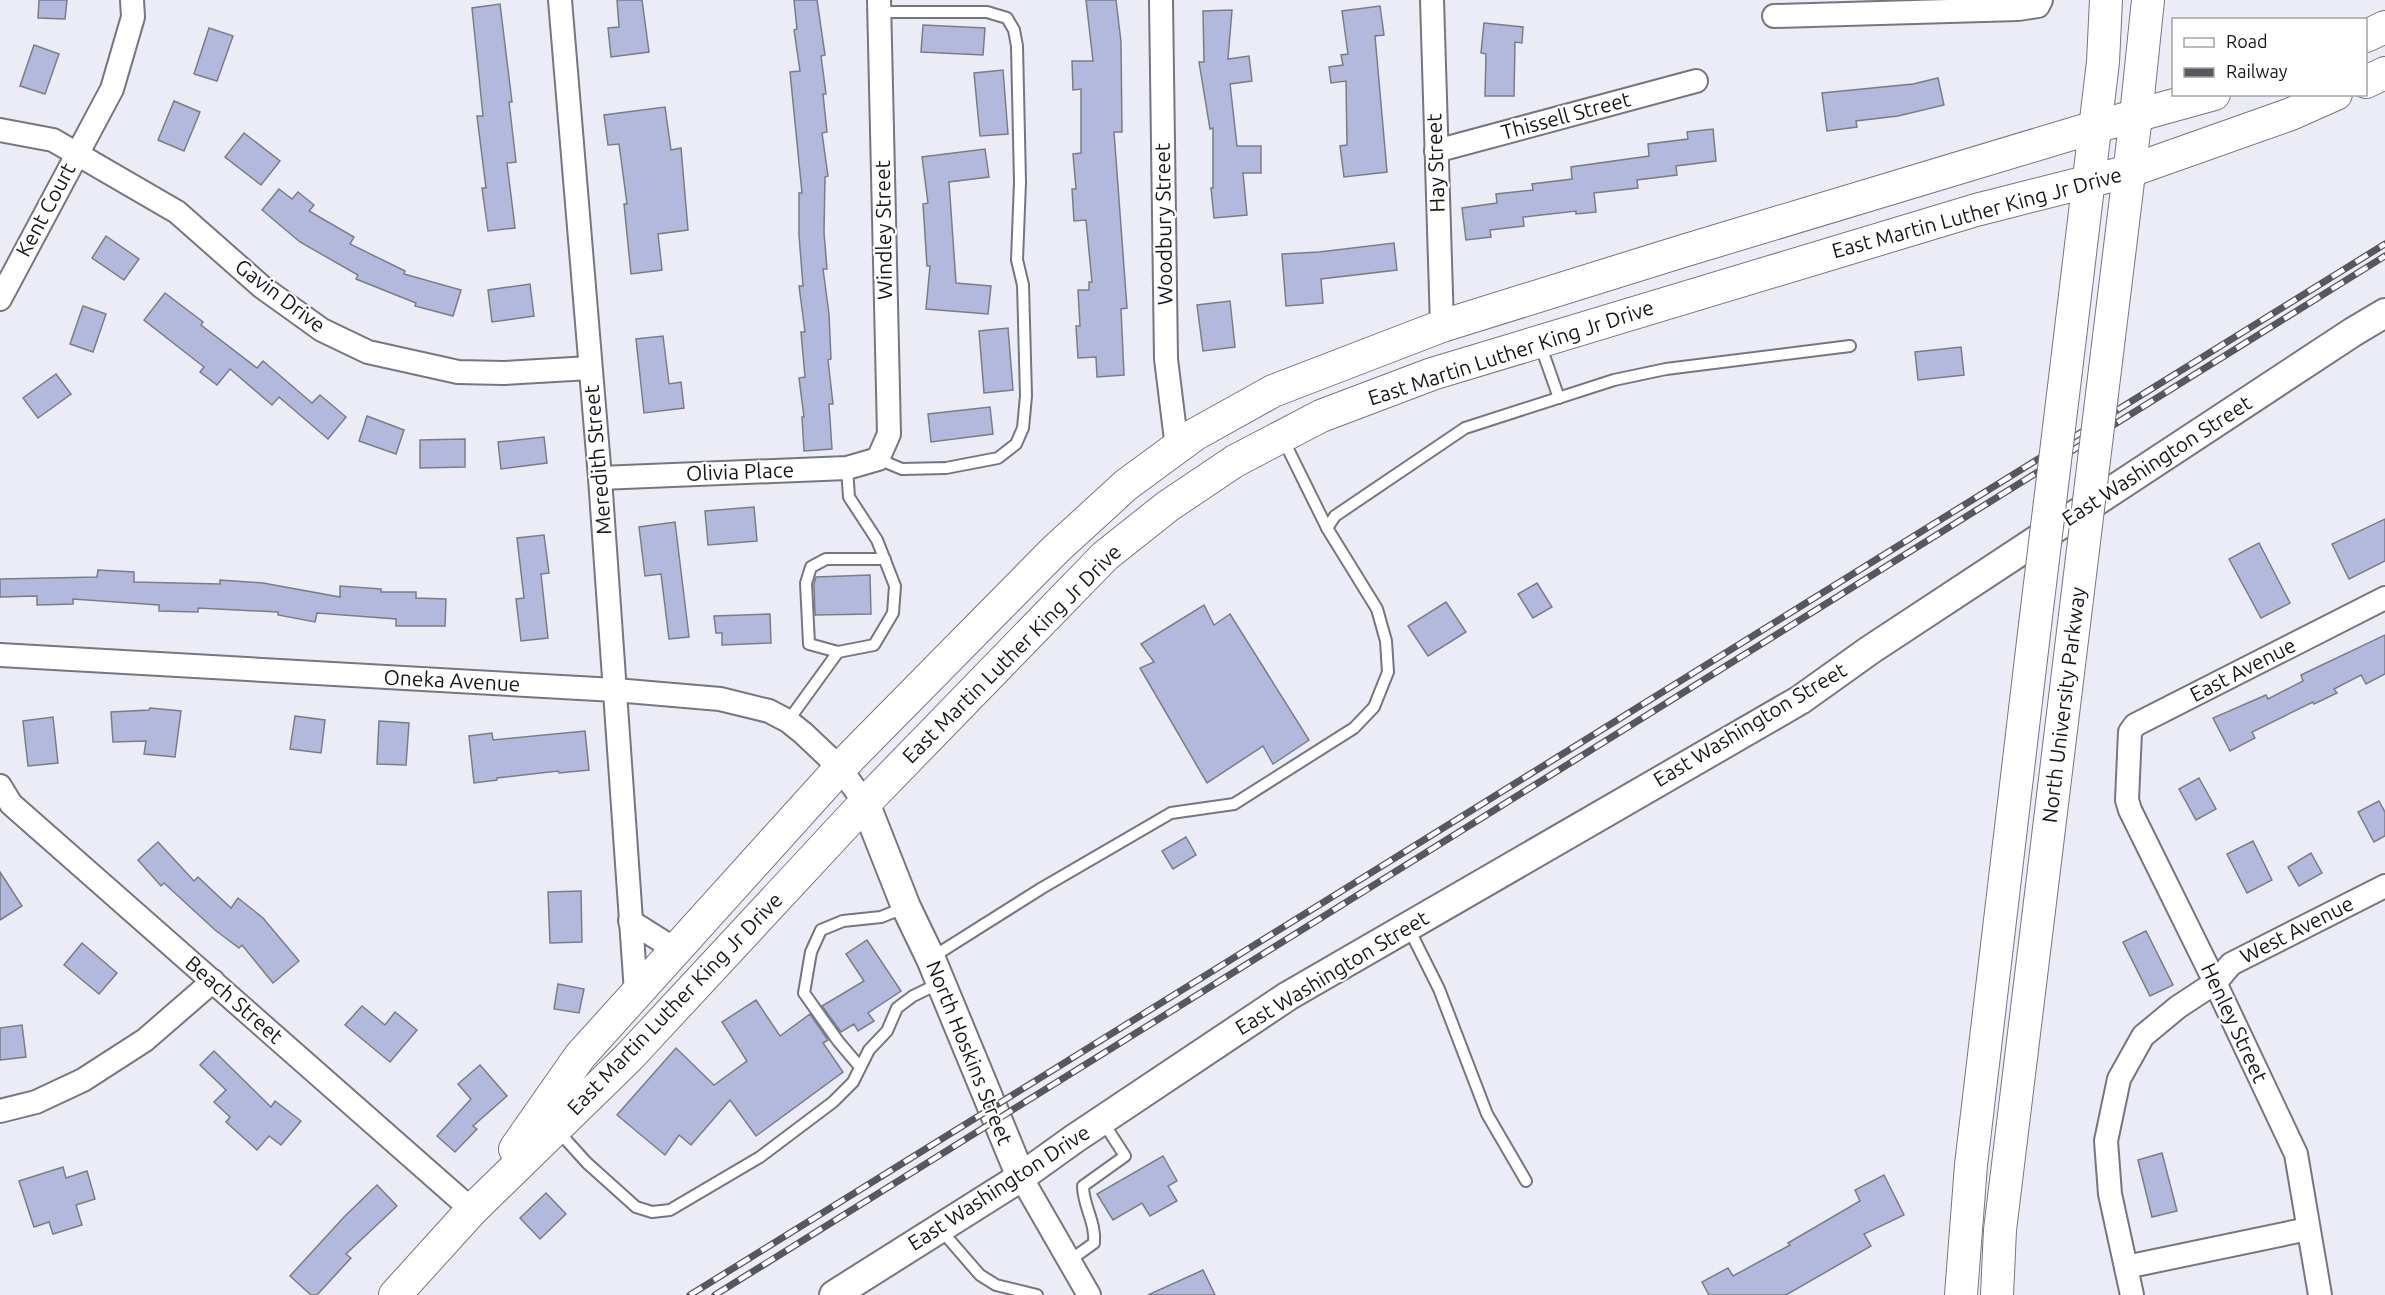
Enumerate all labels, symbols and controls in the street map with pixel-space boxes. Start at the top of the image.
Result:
legend [2172,18,2367,96]
text: Road [2226,31,2268,51]
text: Railway [2226,61,2288,81]
street label: Thissell Street [1498,86,1633,144]
street label: Hay Street [1421,113,1449,213]
street label: Woodbury Street [1150,143,1176,305]
street label: Kent Court [10,159,80,260]
street label: Windley Street [870,160,896,300]
street label: East Martin Luther King Jr Drive [1829,162,2124,262]
street label: Gavin Drive [231,254,330,337]
street label: East Martin Luther King Jr Drive [1365,294,1657,410]
street label: Meredith Street [578,384,616,536]
street label: East Washington Street [2057,390,2256,530]
street label: Olivia Place [686,457,794,485]
street label: East Martin Luther King Jr Drive [897,539,1126,768]
street label: North University Parkway [2037,585,2089,824]
street label: East Avenue [2186,632,2299,706]
street label: East Washington Street [1649,657,1850,791]
street label: Oneka Avenue [383,664,521,696]
street label: East Martin Luther King Jr Drive [562,887,787,1119]
street label: West Avenue [2236,890,2357,968]
street label: East Washington Street [1231,905,1432,1039]
street label: Beach Street [181,951,288,1048]
street label: North Hoskins Street [922,957,1018,1148]
street label: Henley Street [2197,959,2273,1086]
street label: East Washington Drive [903,1119,1094,1255]

